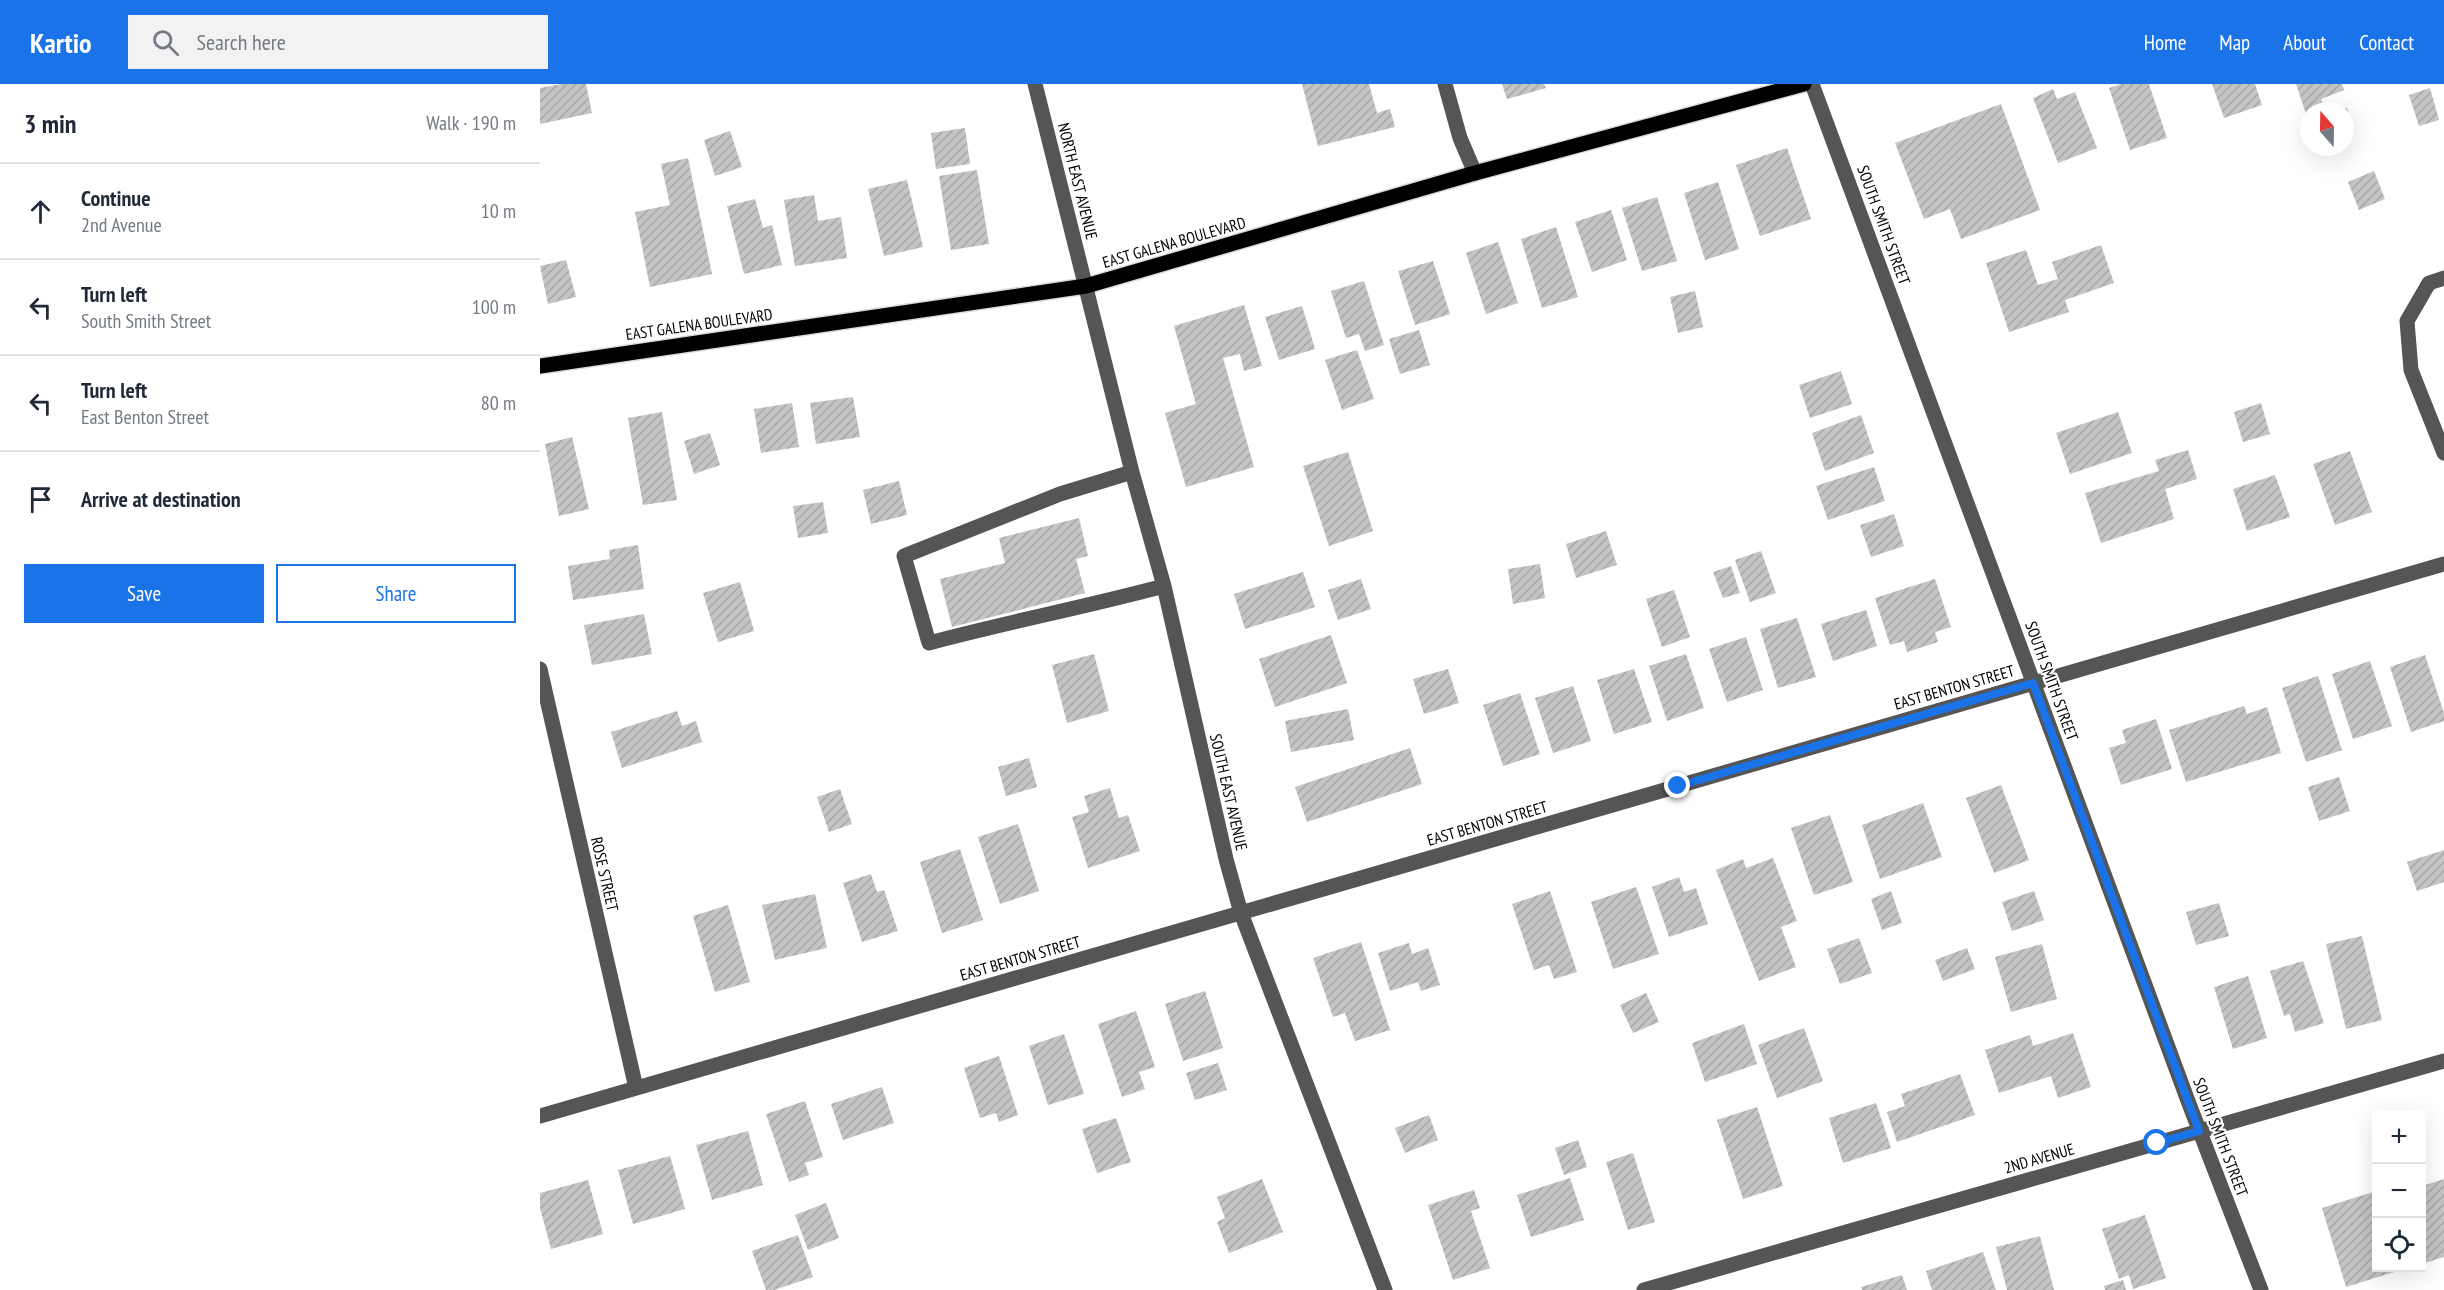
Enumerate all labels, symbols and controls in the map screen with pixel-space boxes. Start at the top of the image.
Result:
search box [128,15,548,69]
text: Kartio [30,24,92,61]
icon: search [149,26,182,59]
text: Search here [197,28,286,56]
text: Home [2144,29,2186,56]
text: Map [2219,29,2250,56]
text: About [2283,29,2326,56]
text: Contact [2359,29,2414,56]
north arrow [2300,102,2354,156]
text: 3 min [24,107,77,140]
text: Walk · 190 m [426,110,516,136]
street label: NORTH EAST AVENUE [1054,121,1102,241]
street label: SOUTH SMITH STREET [1853,163,1915,287]
text: Continue [81,184,151,212]
icon: ahead [24,195,57,228]
text: 10 m [481,198,516,224]
text: 2nd Avenue [81,212,162,238]
street label: EAST GALENA BOULEVARD [1100,212,1248,272]
text: Turn left [81,280,147,308]
icon: left [24,291,57,324]
text: 100 m [472,294,516,320]
street label: EAST GALENA BOULEVARD [624,304,774,344]
text: South Smith Street [81,308,211,334]
text: Turn left [81,376,147,404]
icon: left [24,387,57,420]
text: 80 m [481,390,516,416]
text: East Benton Street [81,404,209,430]
icon: arrive [24,483,57,516]
text: Arrive at destination [81,485,241,513]
button: Save [24,564,264,623]
button: Share [276,564,516,623]
street label: SOUTH SMITH STREET [2021,619,2083,743]
street label: EAST BENTON STREET [1892,660,2016,714]
street label: SOUTH EAST AVENUE [1206,732,1252,852]
route end [1664,772,1690,798]
street label: EAST BENTON STREET [1425,796,1549,850]
street label: ROSE STREET [587,835,623,913]
street label: EAST BENTON STREET [958,931,1082,985]
street label: SOUTH SMITH STREET [2189,1075,2253,1199]
map controls [2372,1110,2426,1272]
button: + [2372,1110,2426,1164]
route start [2143,1129,2169,1155]
street label: 2ND AVENUE [2002,1138,2077,1178]
button: − [2372,1164,2426,1218]
button: locate [2372,1218,2426,1272]

